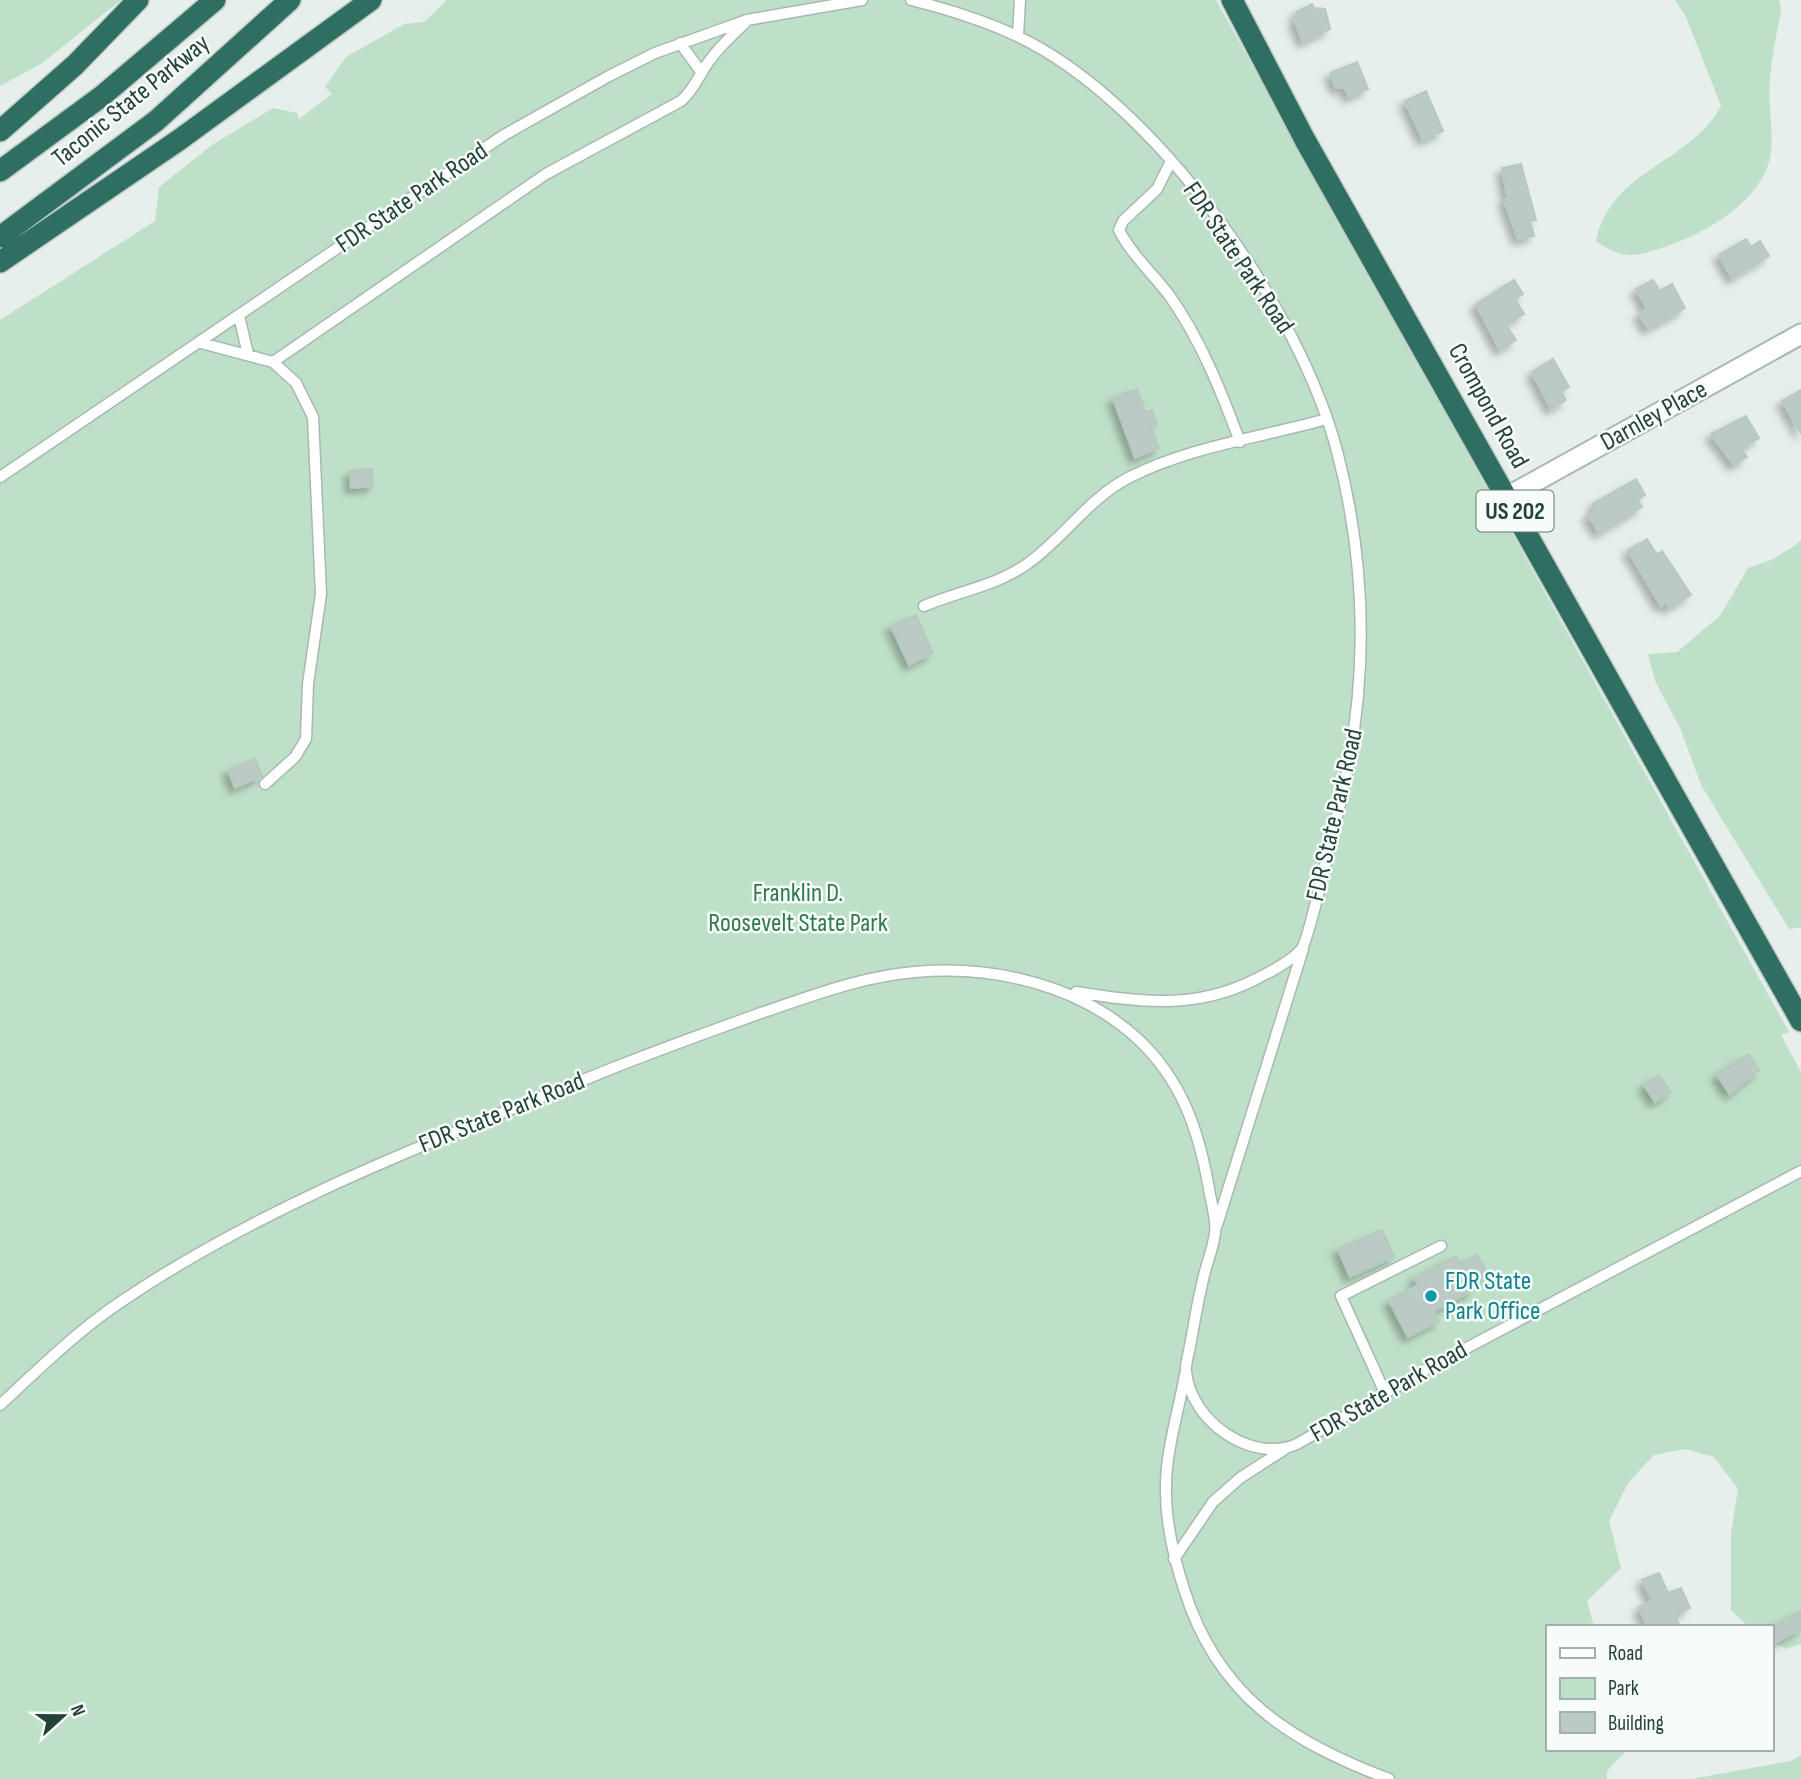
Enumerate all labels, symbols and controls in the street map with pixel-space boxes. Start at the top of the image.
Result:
street label: Taconic State Parkway [46,28,216,174]
street label: FDR State Park Road [330,136,494,260]
street label: FDR State Park Road [1176,176,1300,340]
street label: Crompond Road [1441,338,1535,474]
street label: Darnley Place [1595,374,1713,458]
road number: US 202 [1476,490,1554,532]
street label: FDR State Park Road [1300,726,1370,904]
park label: Franklin D. Roosevelt State Park [708,878,888,939]
street label: FDR State Park Road [415,1066,589,1160]
place label: FDR State Park Office [1445,1266,1540,1327]
marker: FDR State Park Office [1423,1288,1439,1304]
street label: FDR State Park Road [1305,1335,1473,1449]
legend [1546,1625,1773,1751]
text: Road [1608,1641,1643,1666]
text: Park [1608,1676,1639,1701]
north arrow [28,1681,98,1751]
text: N [65,1702,90,1719]
text: Building [1608,1711,1664,1736]

